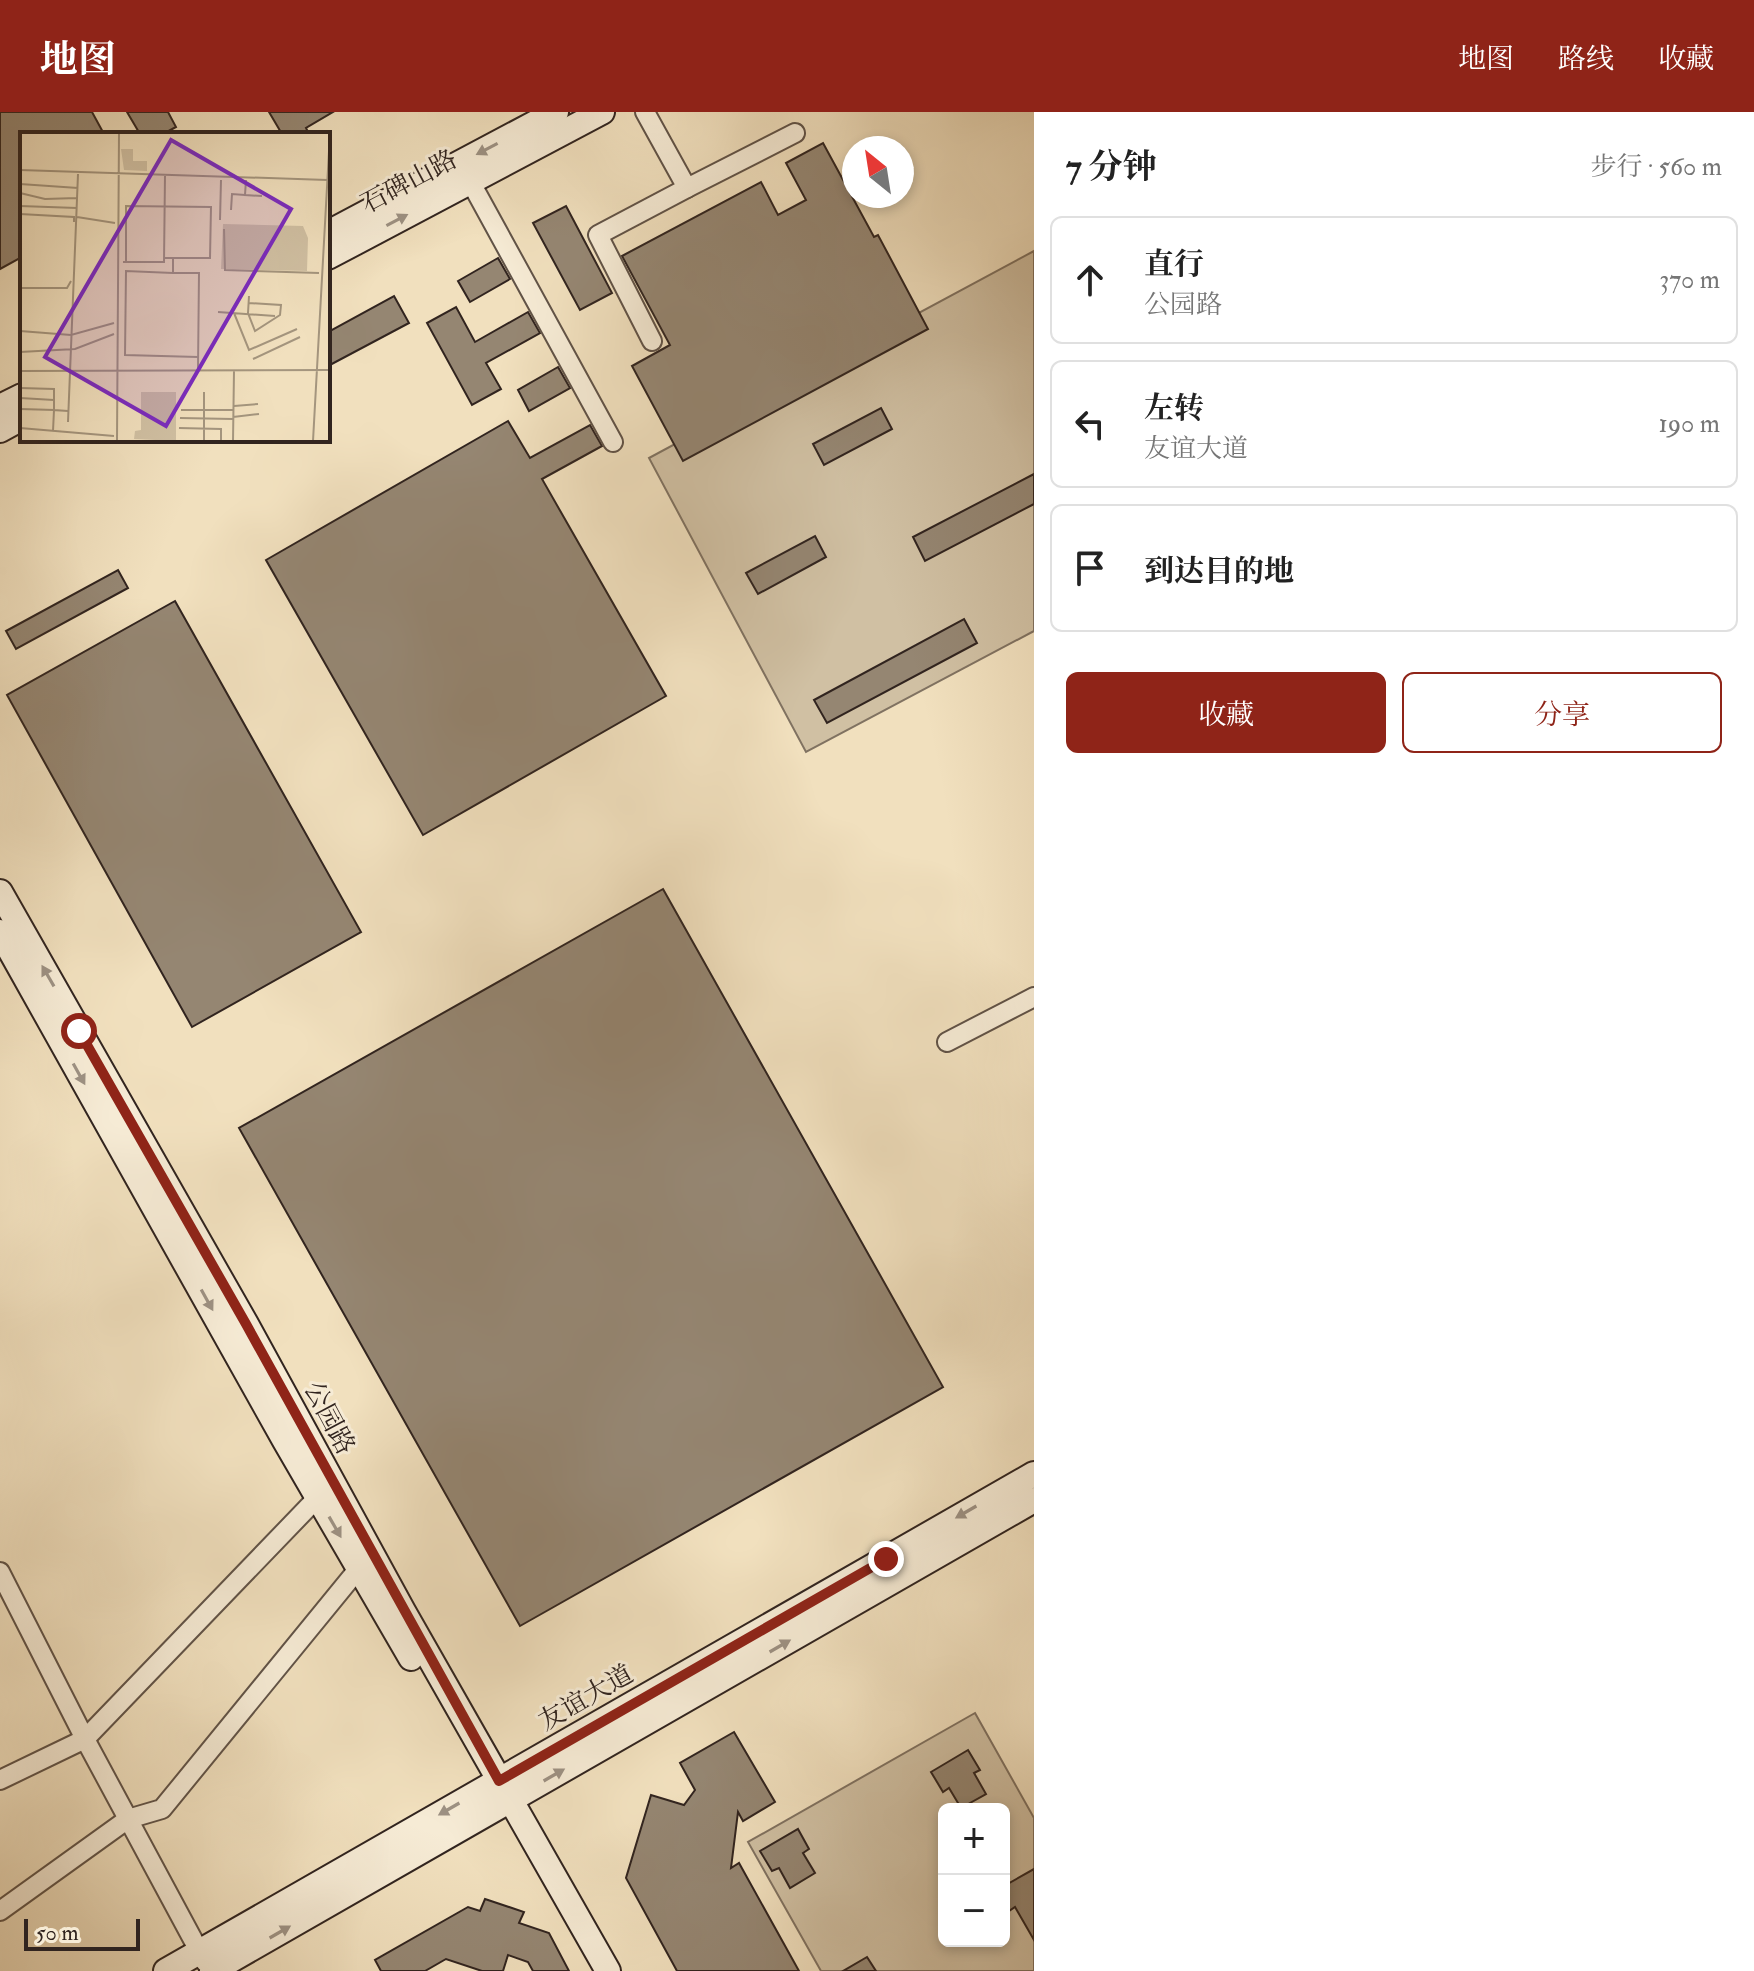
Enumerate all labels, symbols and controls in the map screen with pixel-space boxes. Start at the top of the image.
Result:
text: 地图 [40,36,116,84]
text: 地图 [1458,42,1514,77]
text: 路线 [1558,42,1614,77]
text: 收藏 [1658,42,1714,77]
inset map [20,132,330,442]
north arrow [842,136,914,208]
one-way arrow [476,142,499,155]
street label: 石碑山路 [356,143,462,221]
text: 7 分钟 [1066,146,1157,189]
text: 步行 · 560 m [1591,151,1722,183]
one-way arrow [386,214,408,228]
text: 直行 [1144,246,1204,283]
icon: ahead [1068,258,1112,302]
text: 370 m [1659,264,1720,296]
text: 公园路 [1144,289,1222,321]
text: 左转 [1144,390,1204,427]
icon: left [1068,402,1112,446]
text: 190 m [1659,408,1720,440]
text: 友谊大道 [1144,433,1248,465]
icon: arrive [1068,546,1112,590]
text: 到达目的地 [1144,553,1294,590]
button: 收藏 [1066,672,1386,753]
button: 分享 [1402,672,1722,753]
one-way arrow [41,965,55,987]
route start [61,1013,97,1049]
one-way arrow [72,1063,86,1085]
one-way arrow [200,1289,213,1312]
street label: 公园路 [297,1376,361,1460]
one-way arrow [955,1505,978,1519]
one-way arrow [328,1515,342,1538]
route end [868,1541,904,1577]
one-way arrow [769,1639,791,1653]
street label: 友谊大道 [533,1658,639,1738]
one-way arrow [543,1768,565,1782]
one-way arrow [438,1802,460,1816]
map controls [938,1803,1010,1947]
button: + [938,1803,1010,1875]
button: − [938,1875,1010,1947]
scale bar [24,1915,140,1951]
text: 50 m [36,1919,78,1947]
one-way arrow [269,1925,291,1939]

